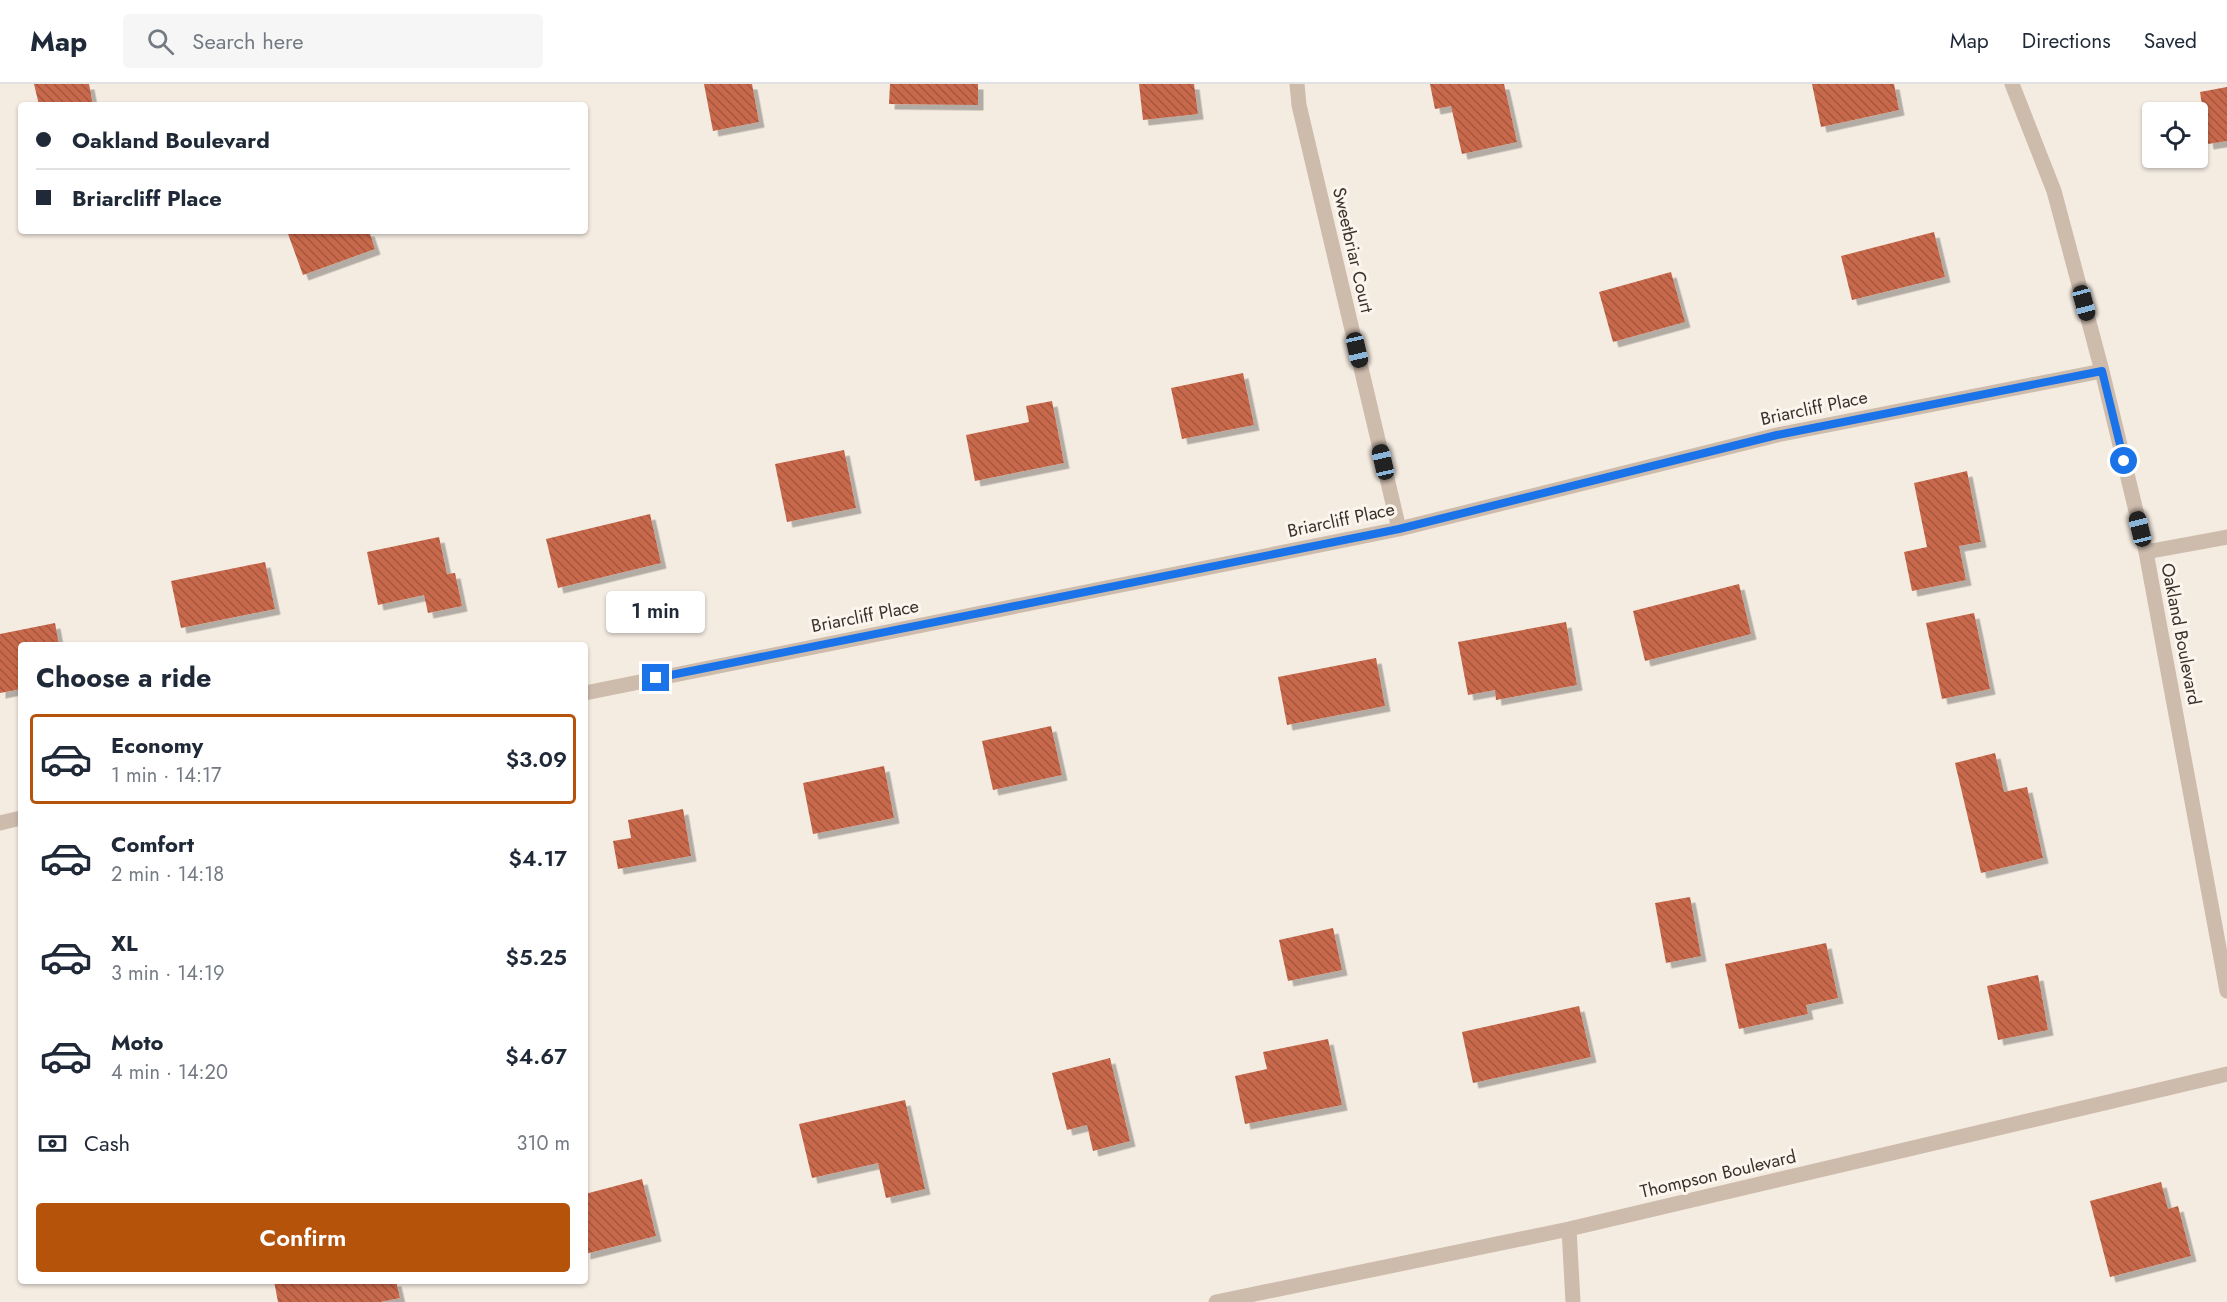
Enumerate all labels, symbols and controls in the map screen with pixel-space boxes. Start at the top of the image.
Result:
search box [123,14,543,68]
text: Map [30,21,87,62]
icon: search [144,25,177,58]
text: Search here [192,25,304,57]
text: Map [1950,26,1989,56]
text: Directions [2022,26,2111,56]
text: Saved [2144,26,2197,56]
map controls [2142,102,2208,168]
button: locate [2142,102,2208,168]
text: Oakland Boulevard [72,124,270,156]
text: Briarcliff Place [72,182,222,214]
street label: Sweetbriar Court [1326,185,1380,316]
car [2071,283,2097,323]
car [1344,330,1370,370]
street label: Briarcliff Place [1758,384,1870,432]
car [1370,442,1396,482]
route start [2110,447,2137,474]
street label: Briarcliff Place [1285,496,1397,544]
car [2127,509,2153,549]
street label: Oakland Boulevard [2154,561,2208,707]
callout: 1 min [606,591,706,633]
street label: Briarcliff Place [809,593,921,639]
text: 1 min [631,597,680,626]
text: Choose a ride [36,658,211,697]
route end [642,664,669,691]
text: Economy [111,729,203,761]
icon: car [39,732,93,786]
text: $3.09 [506,743,567,775]
text: 1 min · 14:17 [111,761,221,790]
text: Comfort [111,828,194,860]
icon: car [39,831,93,885]
text: $4.17 [509,842,567,874]
text: 2 min · 14:18 [111,860,224,889]
text: XL [111,927,138,959]
icon: car [39,930,93,984]
text: $5.25 [506,941,567,973]
text: 3 min · 14:19 [111,959,224,988]
text: Moto [111,1026,164,1058]
icon: car [39,1029,93,1083]
text: $4.67 [505,1040,567,1072]
text: 4 min · 14:20 [111,1058,228,1087]
icon: cash [36,1127,69,1160]
text: Cash [84,1127,130,1159]
text: 310 m [516,1129,570,1158]
street label: Thompson Boulevard [1637,1143,1799,1205]
button: Confirm [36,1203,570,1272]

